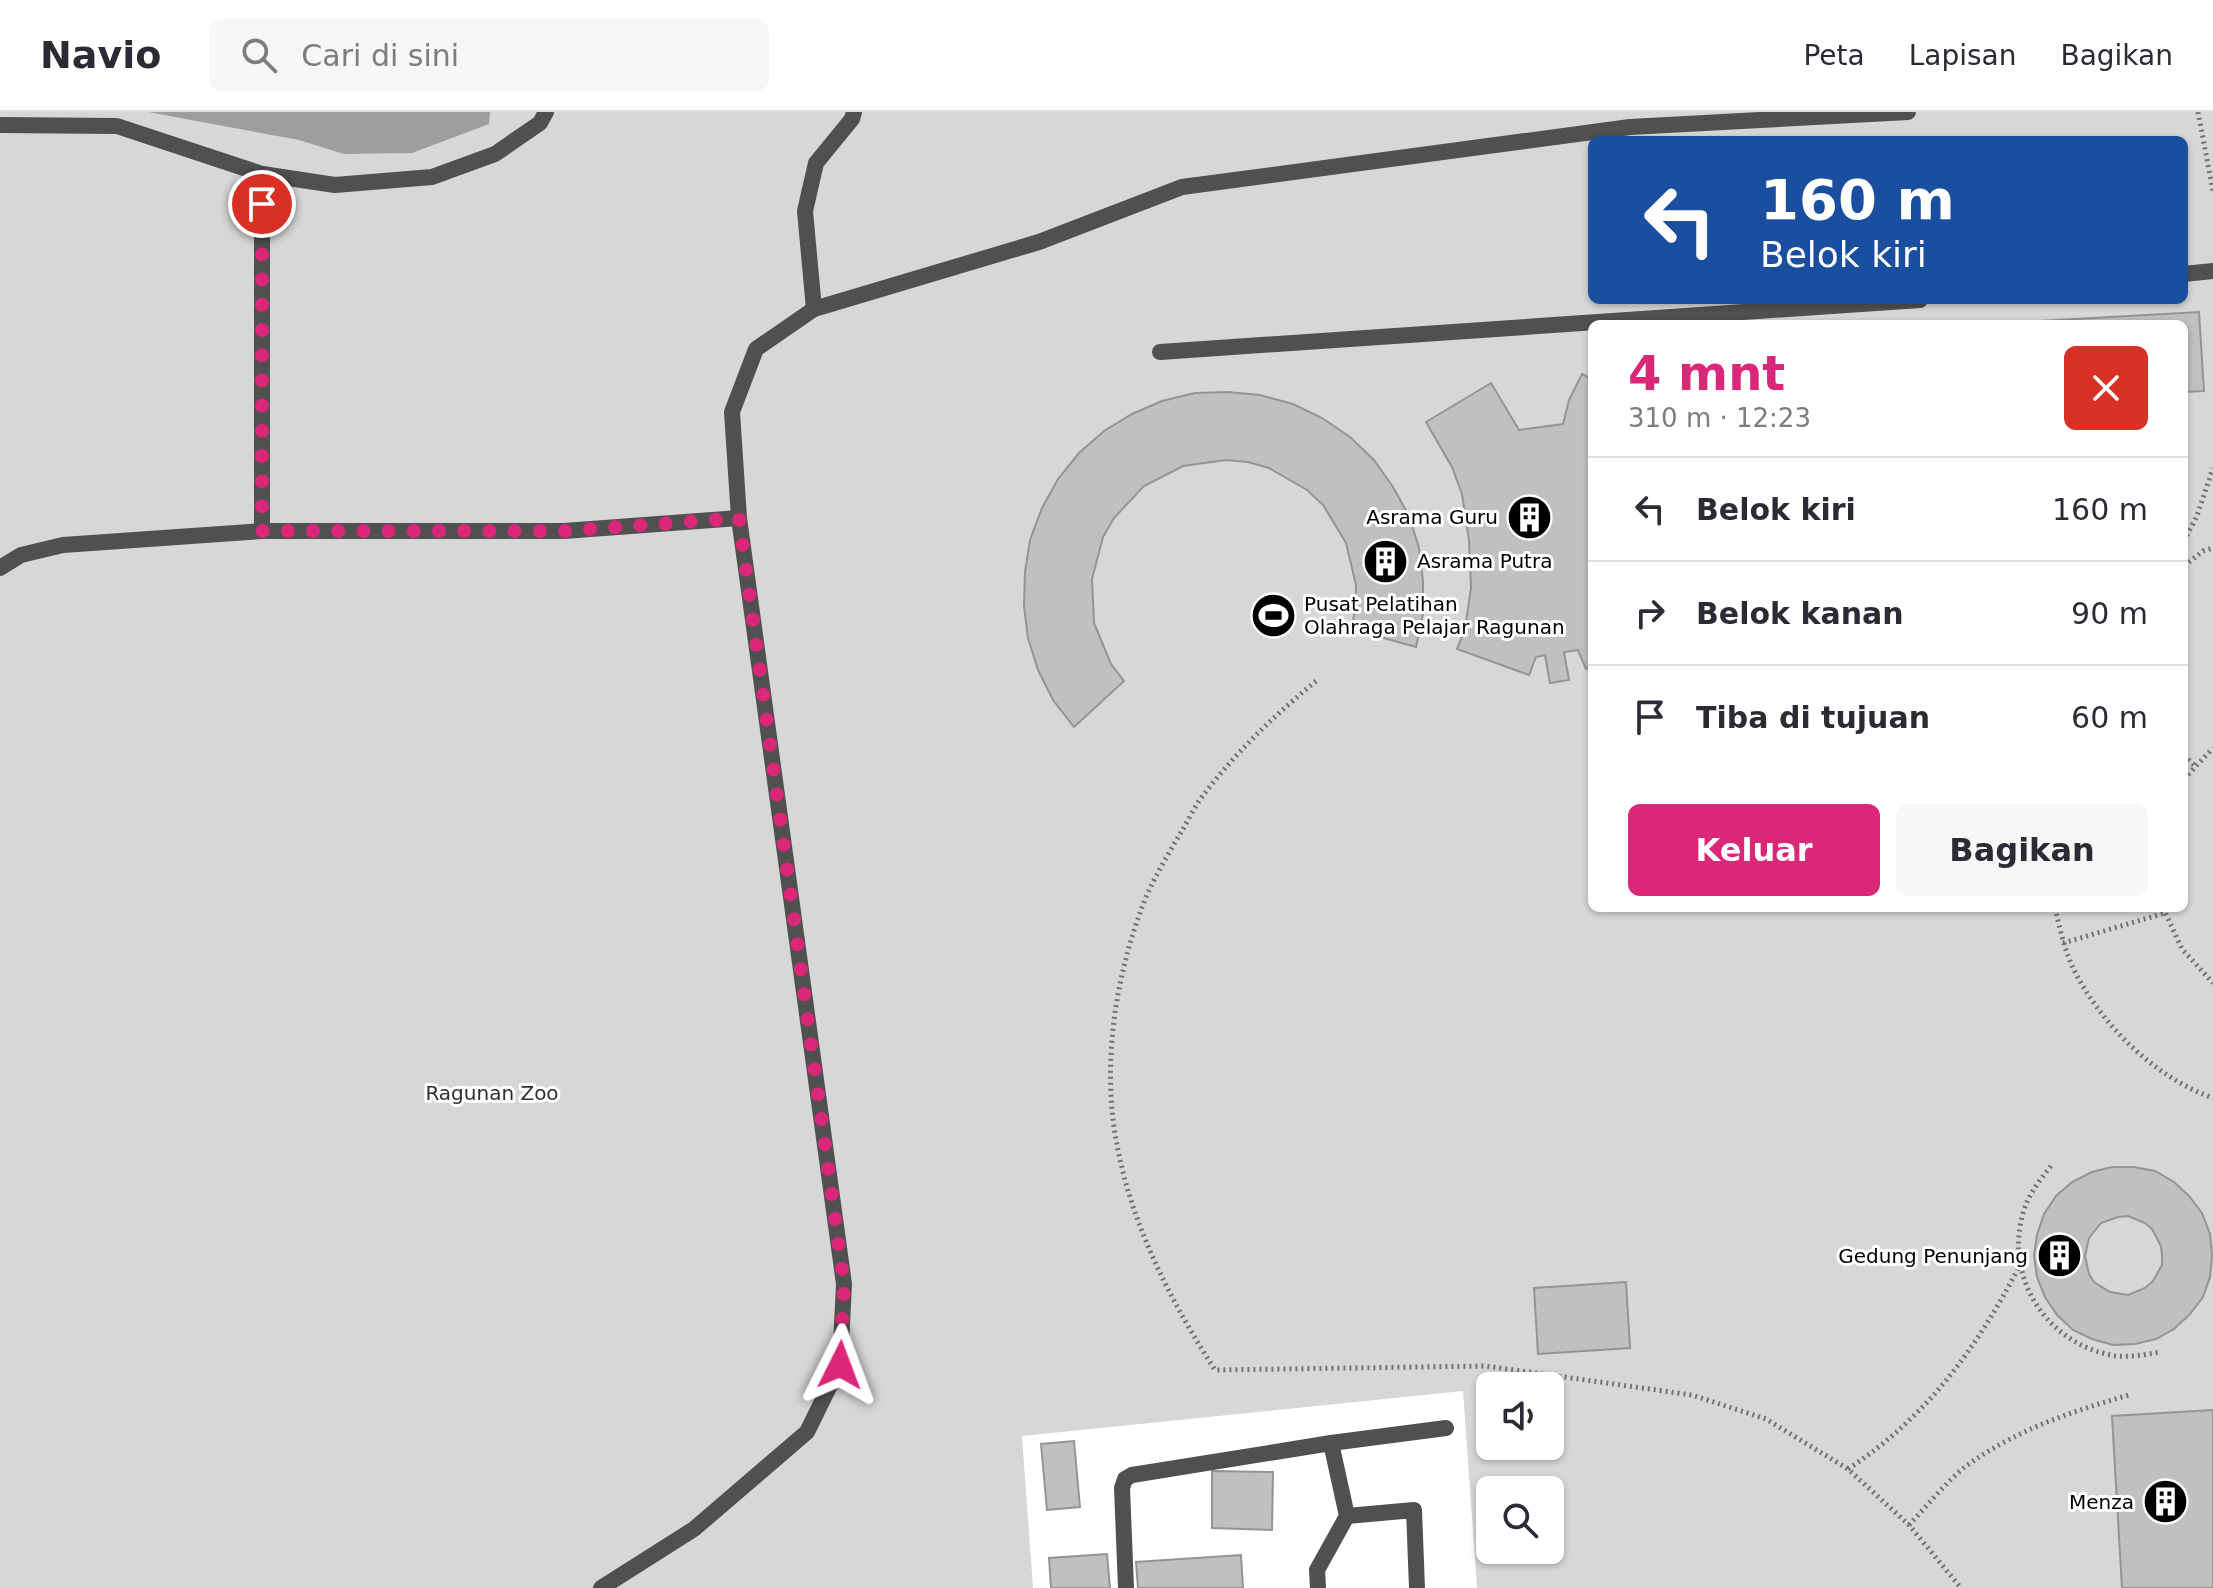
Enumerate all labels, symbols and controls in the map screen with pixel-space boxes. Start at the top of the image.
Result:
search box [209,19,769,91]
text: Navio [40,33,161,77]
icon: search [237,33,281,77]
text: Cari di sini [301,38,459,73]
text: Peta [1803,39,1865,72]
text: Lapisan [1909,39,2016,72]
text: Bagikan [2060,39,2173,72]
text: 160 m [1760,167,1955,232]
icon: left [1628,168,1732,272]
pin [228,170,296,238]
icon: arrive [240,182,284,226]
text: Belok kiri [1760,234,1927,275]
text: 4 mnt [1628,345,1785,401]
button: close [2064,346,2148,430]
text: 310 m · 12:23 [1628,403,1811,433]
icon: left [1628,487,1672,531]
text: Belok kiri [1696,492,1856,527]
text: 160 m [2052,492,2148,527]
building icon: Asrama Guru [1505,493,1553,541]
place label: Asrama Guru [1366,505,1498,529]
building icon: Asrama Putra [1362,537,1410,585]
place label: Asrama Putra [1417,549,1552,573]
icon: right [1628,591,1672,635]
sports icon: Pusat Pelatihan Olahraga Pelajar Ragunan [1249,592,1297,640]
place label: Pusat Pelatihan Olahraga Pelajar Ragunan [1304,592,1565,639]
text: Belok kanan [1696,596,1904,631]
text: 90 m [2071,596,2148,631]
icon: arrive [1628,695,1672,739]
text: Tiba di tujuan [1696,700,1930,735]
text: 60 m [2071,700,2148,735]
button: Keluar [1628,804,1880,896]
button: Bagikan [1896,804,2148,896]
park label: Ragunan Zoo [425,1081,559,1105]
building icon: Gedung Penunjang [2035,1232,2083,1280]
place label: Gedung Penunjang [1838,1244,2028,1268]
position arrow [798,1323,882,1407]
map controls [1476,1372,1564,1564]
button: sound [1476,1372,1564,1460]
button: search [1476,1476,1564,1564]
building icon: Menza [2141,1478,2189,1526]
place label: Menza [2069,1490,2134,1514]

